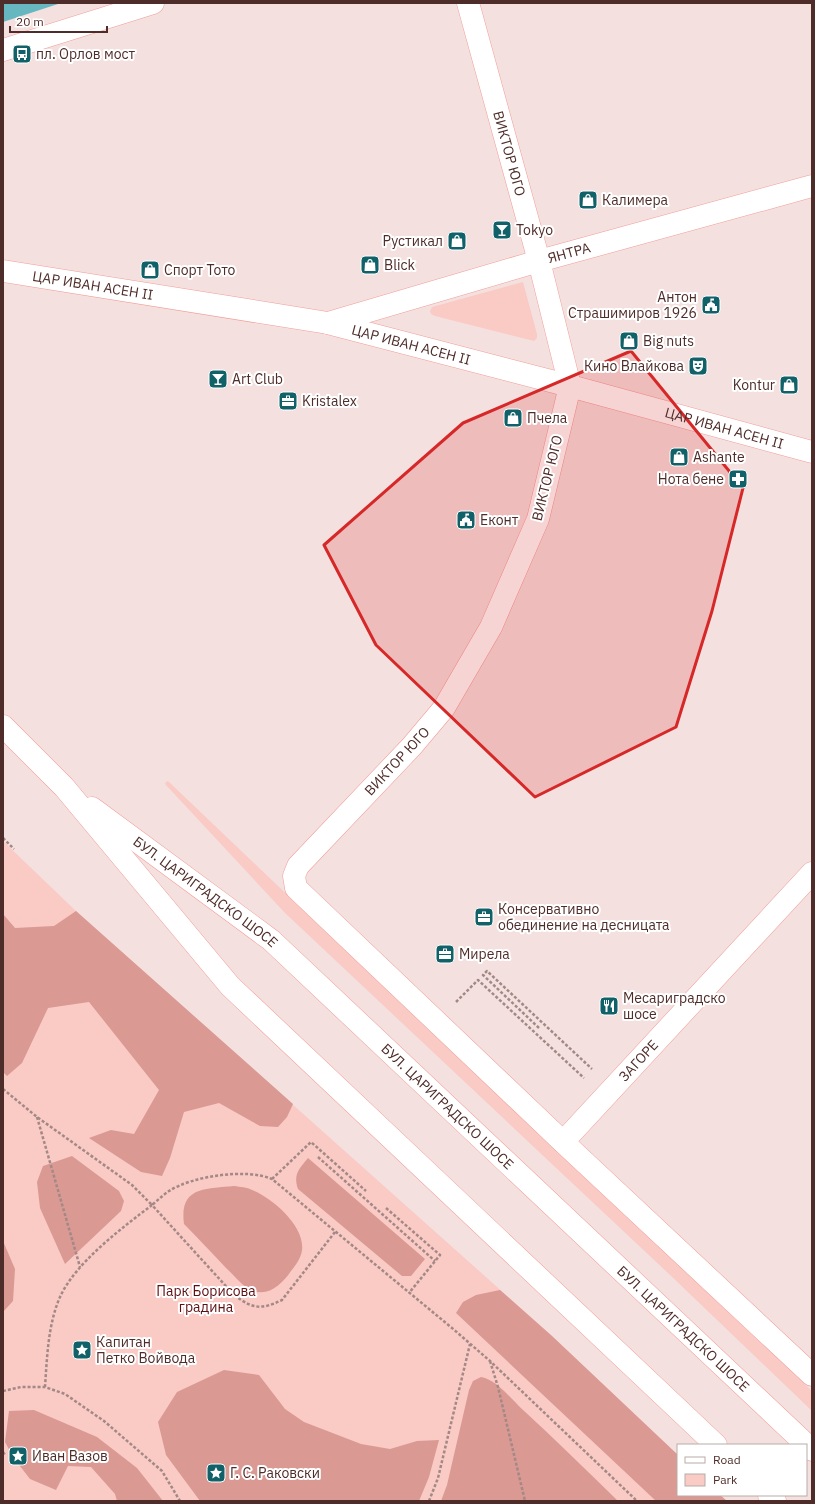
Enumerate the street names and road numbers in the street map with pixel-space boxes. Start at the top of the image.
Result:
street label: ВИКТОР ЮГО [489,109,530,198]
street label: ЯНТРА [545,238,592,267]
street label: ЦАР ИВАН АСЕН II [31,267,155,304]
street label: ЦАР ИВАН АСЕН II [350,321,473,369]
street label: ЦАР ИВАН АСЕН II [663,403,785,453]
street label: ВИКТОР ЮГО [528,433,566,523]
street label: ВИКТОР ЮГО [361,723,434,799]
street label: БУЛ. ЦАРИГРАДСКО ШОСЕ [130,832,282,951]
street label: ЗАГОРЕ [615,1036,662,1085]
street label: БУЛ. ЦАРИГРАДСКО ШОСЕ [377,1040,518,1173]
street label: БУЛ. ЦАРИГРАДСКО ШОСЕ [613,1262,753,1395]

